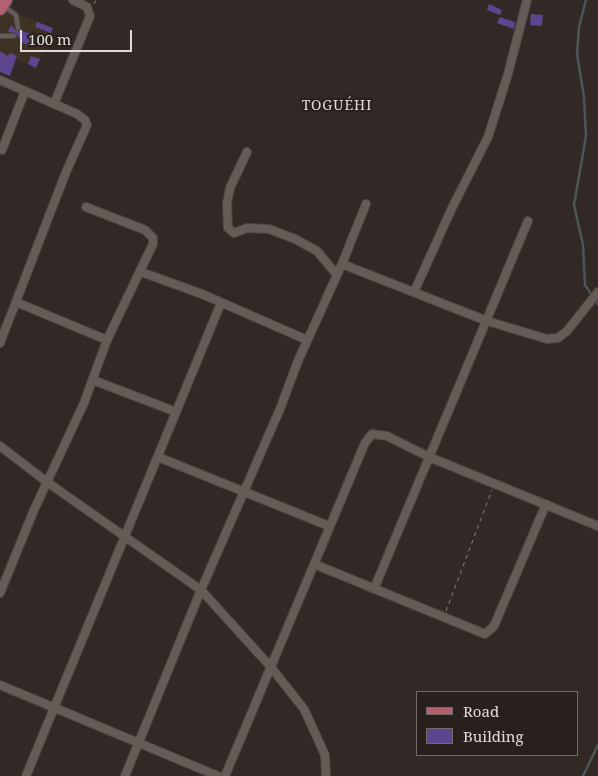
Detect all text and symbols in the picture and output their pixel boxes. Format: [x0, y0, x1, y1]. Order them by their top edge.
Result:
scale bar [22, 20, 135, 52]
text: 100 m [28, 29, 71, 49]
district label: TOGUÉHI [301, 98, 373, 114]
legend [416, 691, 578, 756]
text: Road [463, 701, 499, 721]
text: Building [463, 726, 524, 746]

